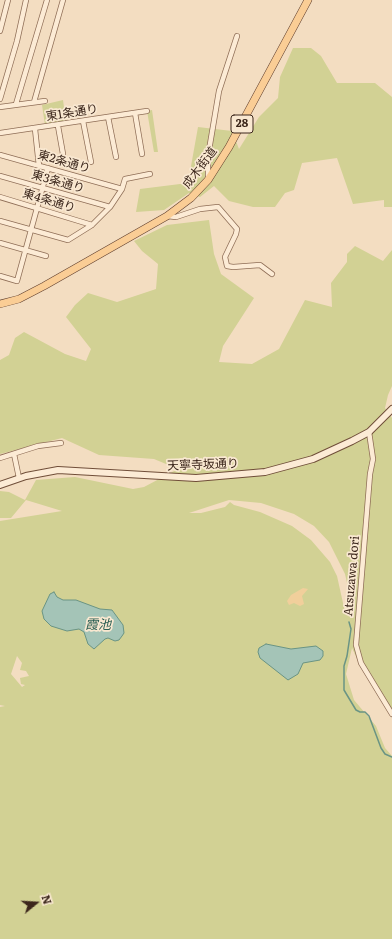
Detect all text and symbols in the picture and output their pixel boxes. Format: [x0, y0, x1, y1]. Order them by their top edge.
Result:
street label: 東1条通り [45, 102, 99, 124]
road number: 28 [231, 115, 253, 133]
street label: 成木街道 [180, 144, 220, 192]
street label: 東2条通り [36, 148, 92, 176]
street label: 東3条通り [30, 168, 86, 196]
street label: 東4条通り [21, 186, 77, 216]
street label: 天寧寺坂通り [167, 457, 239, 473]
street label: Atsuzawa dori [341, 535, 363, 617]
water label: 霞池 [85, 617, 111, 633]
north arrow [16, 883, 56, 923]
text: N [38, 892, 56, 906]

